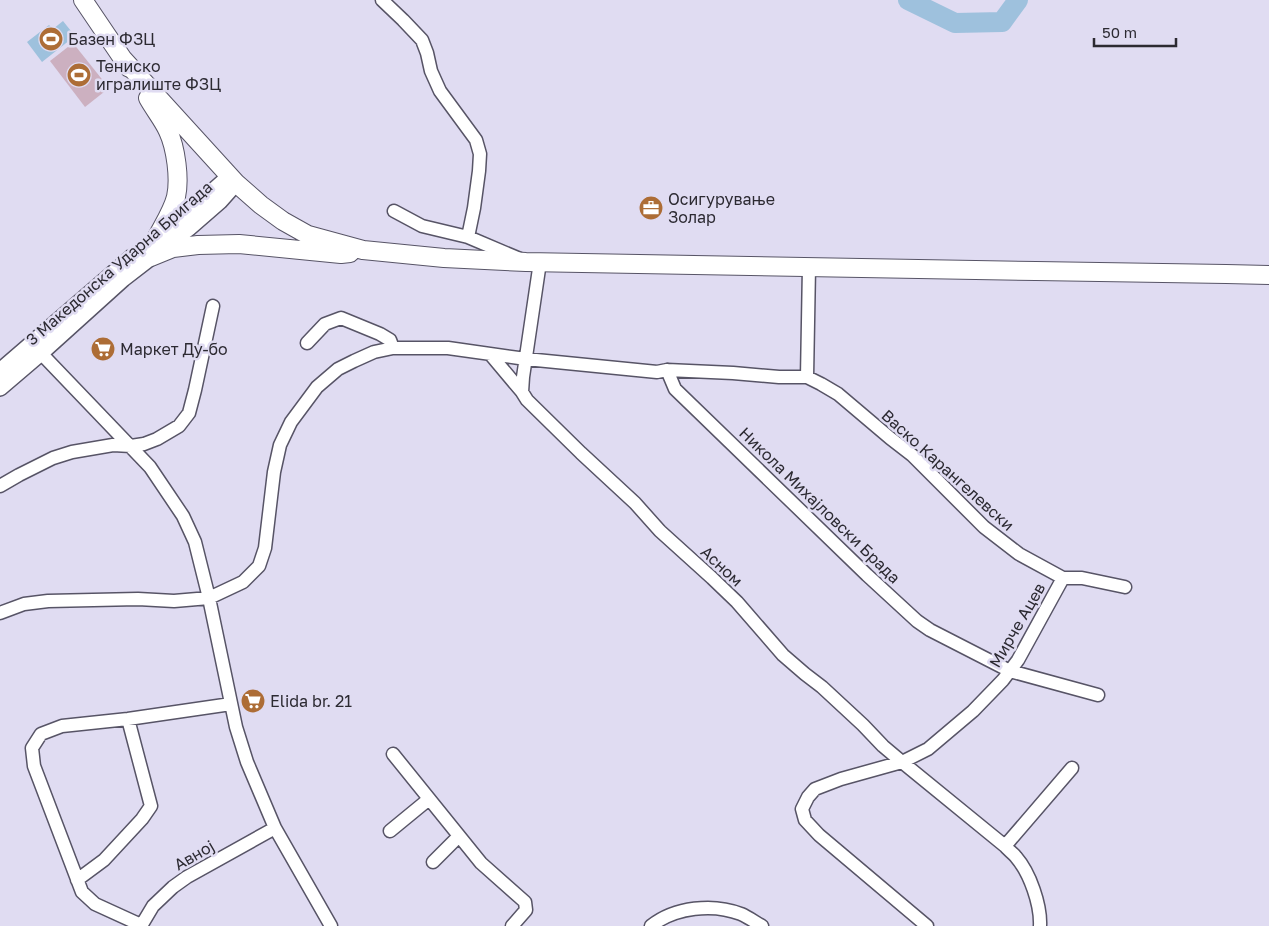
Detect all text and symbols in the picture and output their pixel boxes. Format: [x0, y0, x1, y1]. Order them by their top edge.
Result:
scale bar [1094, 15, 1176, 47]
text: 50 m [1102, 23, 1137, 41]
sports icon: Базен ФЗЦ [38, 26, 64, 52]
place label: Базен ФЗЦ [68, 29, 155, 49]
place label: Тениско игралиште ФЗЦ [96, 56, 221, 94]
sports icon: Тениско игралиште ФЗЦ [66, 62, 92, 88]
street label: 3 Македонска Ударна Бригада [22, 177, 216, 349]
place label: Осигурување Золар [668, 189, 775, 227]
office icon: Осигурување Золар [638, 195, 664, 221]
supermarket icon: Маркет Ду-бо [90, 336, 116, 362]
place label: Маркет Ду-бо [120, 339, 228, 359]
street label: Васко Карангелевски [878, 405, 1018, 535]
street label: Никола Михајловски Брада [735, 423, 905, 587]
street label: Асном [697, 542, 747, 590]
street label: Мирче Ацев [985, 579, 1049, 671]
supermarket icon: Elida br. 21 [240, 688, 266, 714]
place label: Elida br. 21 [270, 691, 352, 711]
street label: Авној [170, 835, 218, 875]

